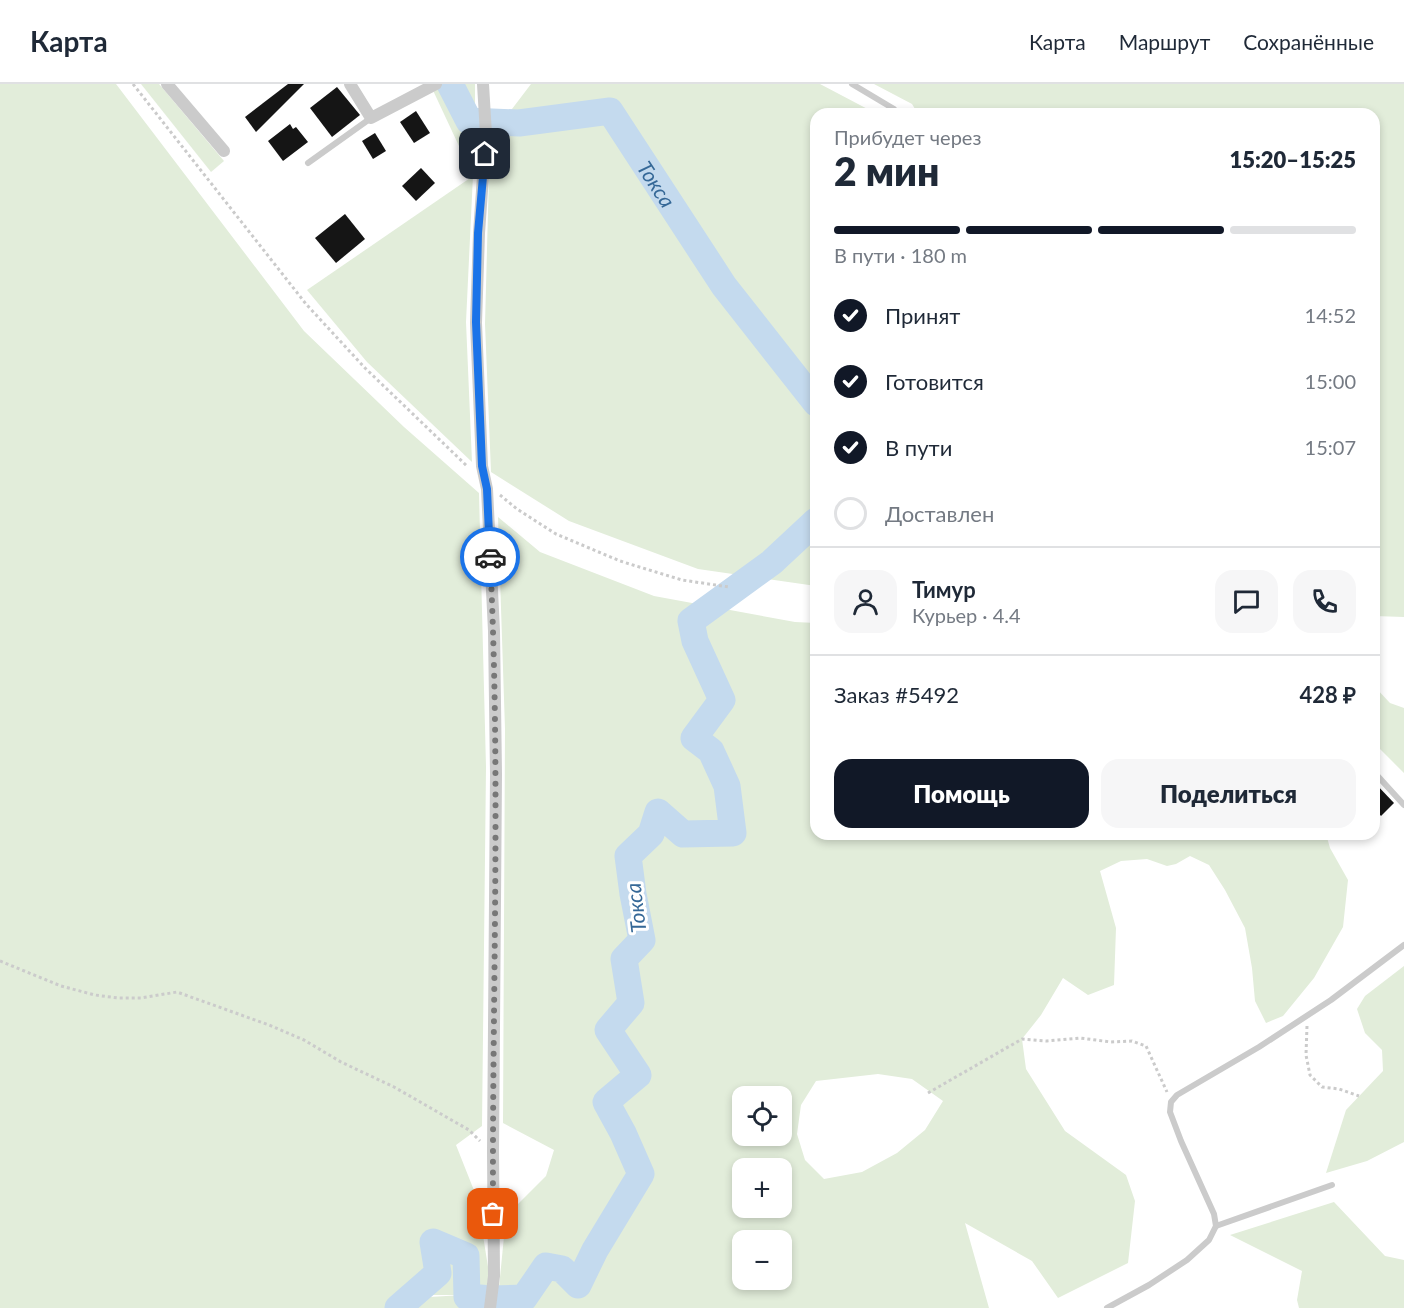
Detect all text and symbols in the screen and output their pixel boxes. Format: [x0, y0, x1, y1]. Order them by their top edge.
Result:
text: Карта [30, 24, 108, 58]
text: Карта [1029, 29, 1086, 54]
text: Маршрут [1119, 29, 1210, 54]
text: Сохранённые [1243, 29, 1374, 54]
text: Прибудет через [834, 125, 981, 149]
pin [459, 128, 510, 179]
icon: home [468, 137, 501, 170]
text: 15:20–15:25 [1230, 146, 1356, 173]
text: 2 мин [834, 148, 939, 194]
water label: Токса [633, 156, 681, 211]
text: В пути · 180 m [834, 243, 967, 267]
icon: check [834, 299, 867, 332]
text: Принят [885, 302, 960, 329]
text: 14:52 [1305, 303, 1356, 327]
icon: check [834, 365, 867, 398]
text: Готовится [885, 368, 984, 395]
text: 15:00 [1305, 369, 1356, 393]
icon: check [834, 431, 867, 464]
text: В пути [885, 434, 952, 461]
text: 15:07 [1305, 435, 1356, 459]
text: Доставлен [885, 500, 994, 527]
courier [460, 527, 520, 587]
icon: car [474, 541, 507, 574]
button: person [834, 570, 897, 633]
button: chat [1215, 570, 1278, 633]
button: phone [1293, 570, 1356, 633]
text: Тимур [912, 576, 976, 603]
text: Курьер · 4.4 [912, 603, 1021, 627]
text: Заказ #5492 [834, 681, 959, 708]
text: 428 ₽ [1300, 681, 1356, 708]
button: Помощь [834, 759, 1089, 828]
button: Поделиться [1101, 759, 1356, 828]
water label: Токса [620, 882, 650, 934]
map controls [732, 1086, 792, 1290]
button: locate [732, 1086, 792, 1146]
button: + [732, 1158, 792, 1218]
pin [467, 1188, 518, 1239]
icon: bag [476, 1197, 509, 1230]
button: − [732, 1230, 792, 1290]

